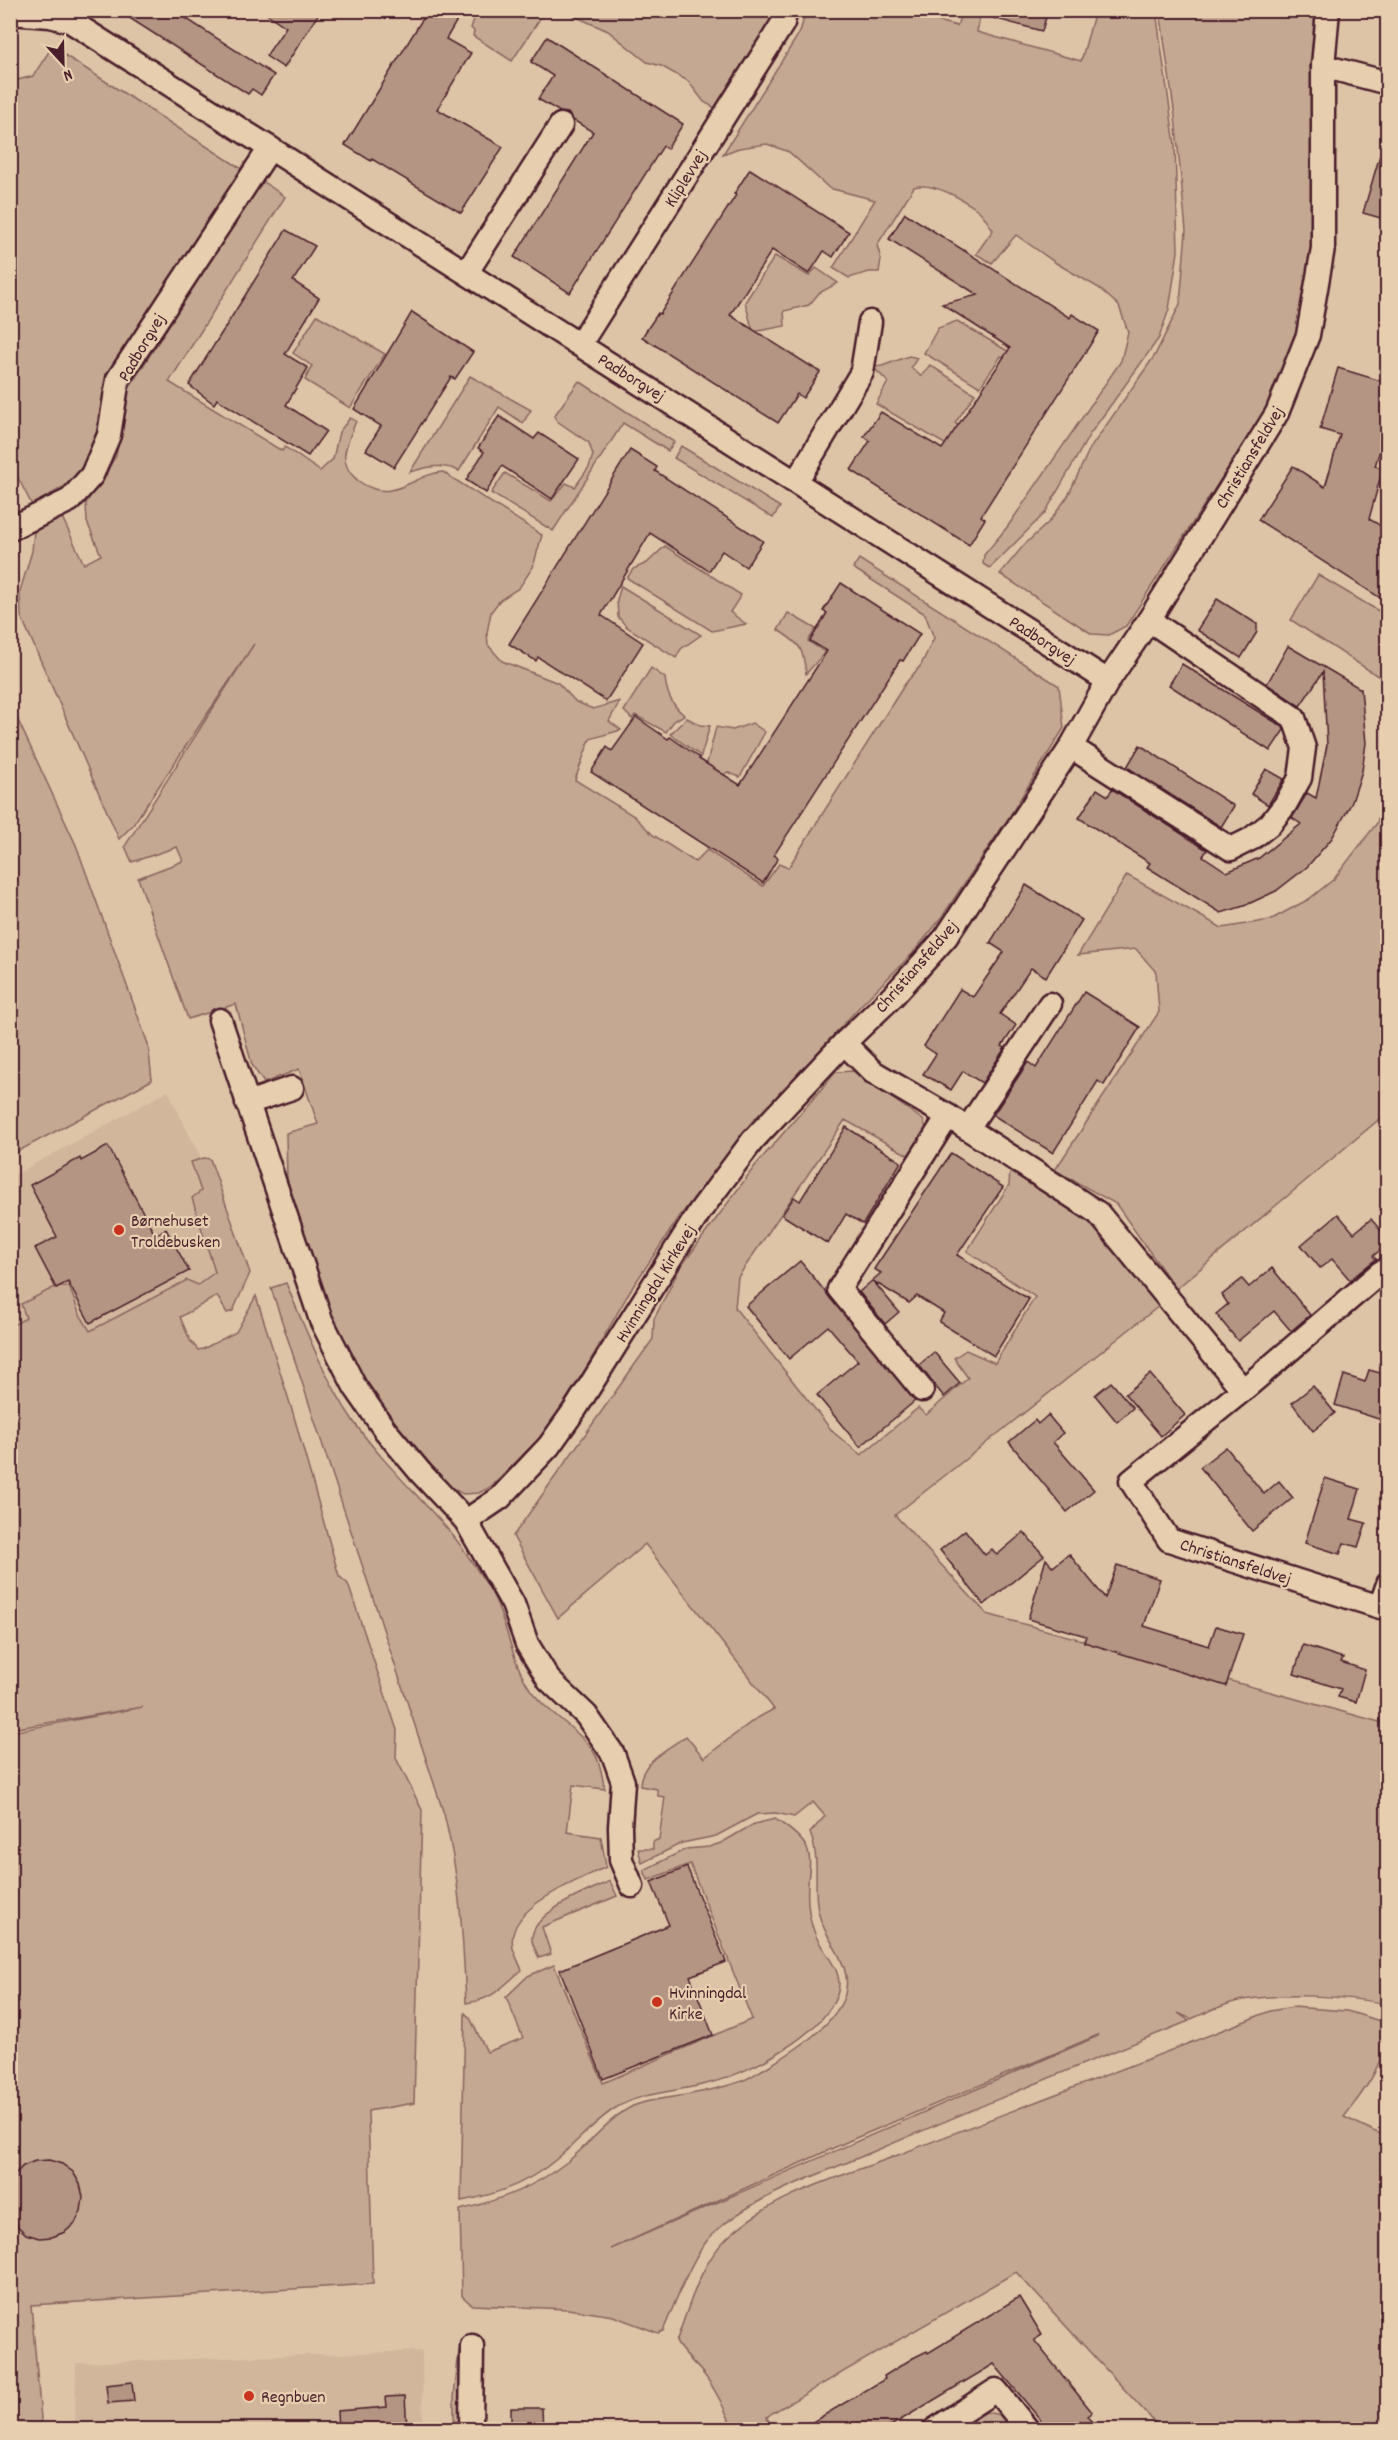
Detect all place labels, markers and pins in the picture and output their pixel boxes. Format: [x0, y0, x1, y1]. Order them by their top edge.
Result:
place label: Børnehuset Troldebusken [131, 1210, 220, 1256]
marker: Børnehuset Troldebusken [112, 1223, 126, 1237]
place label: Hvinningdal Kirke [669, 1982, 747, 2028]
marker: Hvinningdal Kirke [650, 1995, 664, 2009]
place label: Regnbuen [261, 2386, 326, 2411]
marker: Regnbuen [242, 2389, 256, 2403]

